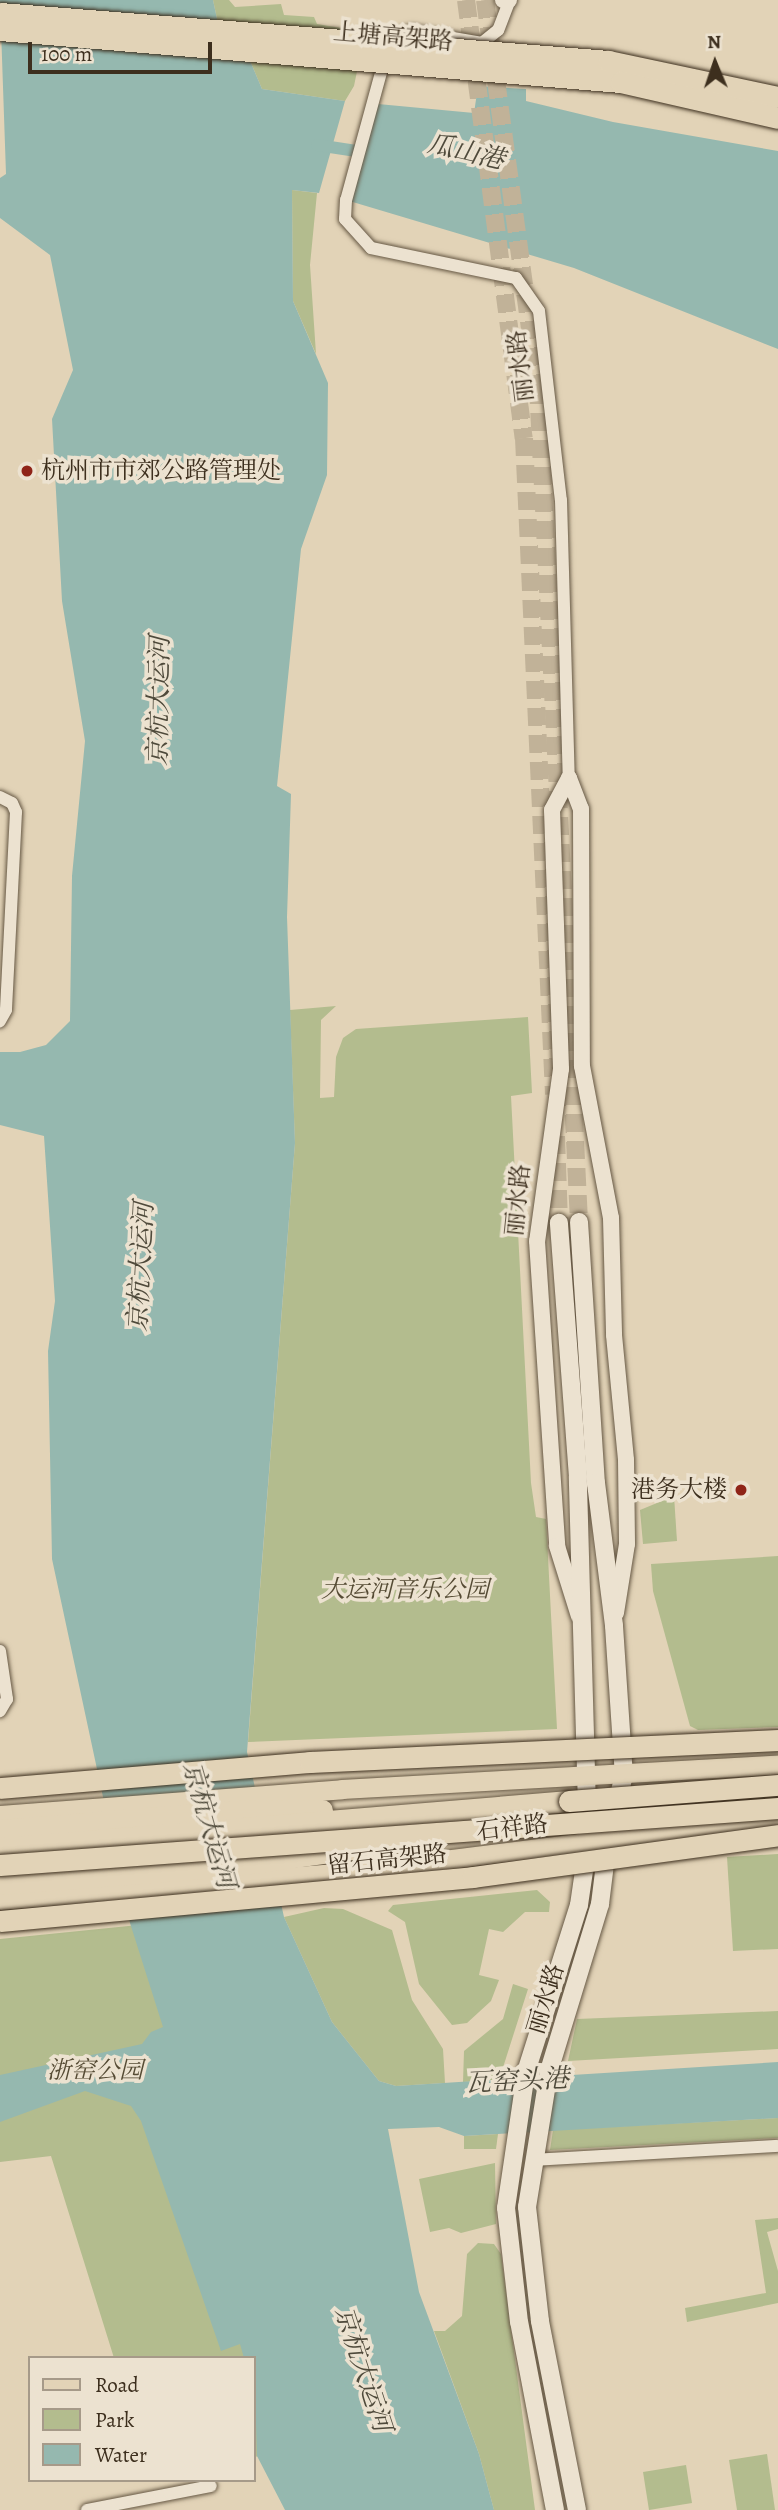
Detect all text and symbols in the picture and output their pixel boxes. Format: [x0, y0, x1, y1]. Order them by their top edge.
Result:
street label: 上塘高架路 [332, 17, 454, 57]
scale bar [32, 28, 215, 72]
north arrow [680, 28, 750, 98]
text: N [707, 29, 722, 55]
text: 100 m [41, 40, 92, 68]
water label: 瓜山港 [424, 128, 508, 176]
street label: 丽水路 [502, 329, 540, 403]
place label: 杭州市市郊公路管理处 [41, 457, 281, 485]
marker: 杭州市市郊公路管理处 [19, 463, 35, 479]
water label: 京杭大运河 [142, 636, 176, 766]
street label: 丽水路 [500, 1163, 536, 1237]
water label: 京杭大运河 [122, 1201, 160, 1333]
place label: 港务大楼 [631, 1476, 727, 1504]
marker: 港务大楼 [733, 1482, 749, 1498]
park label: 大运河音乐公园 [321, 1576, 489, 1604]
water label: 京杭大运河 [176, 1758, 242, 1892]
street label: 石祥路 [475, 1809, 549, 1847]
street label: 留石高架路 [326, 1839, 448, 1881]
street label: 丽水路 [522, 1960, 570, 2038]
park label: 浙窑公园 [47, 2057, 143, 2085]
water label: 瓦窑头港 [464, 2063, 570, 2099]
water label: 京杭大运河 [328, 2302, 398, 2436]
legend [28, 2356, 256, 2482]
text: Road [95, 2371, 139, 2399]
text: Park [95, 2406, 134, 2434]
text: Water [95, 2441, 147, 2469]

